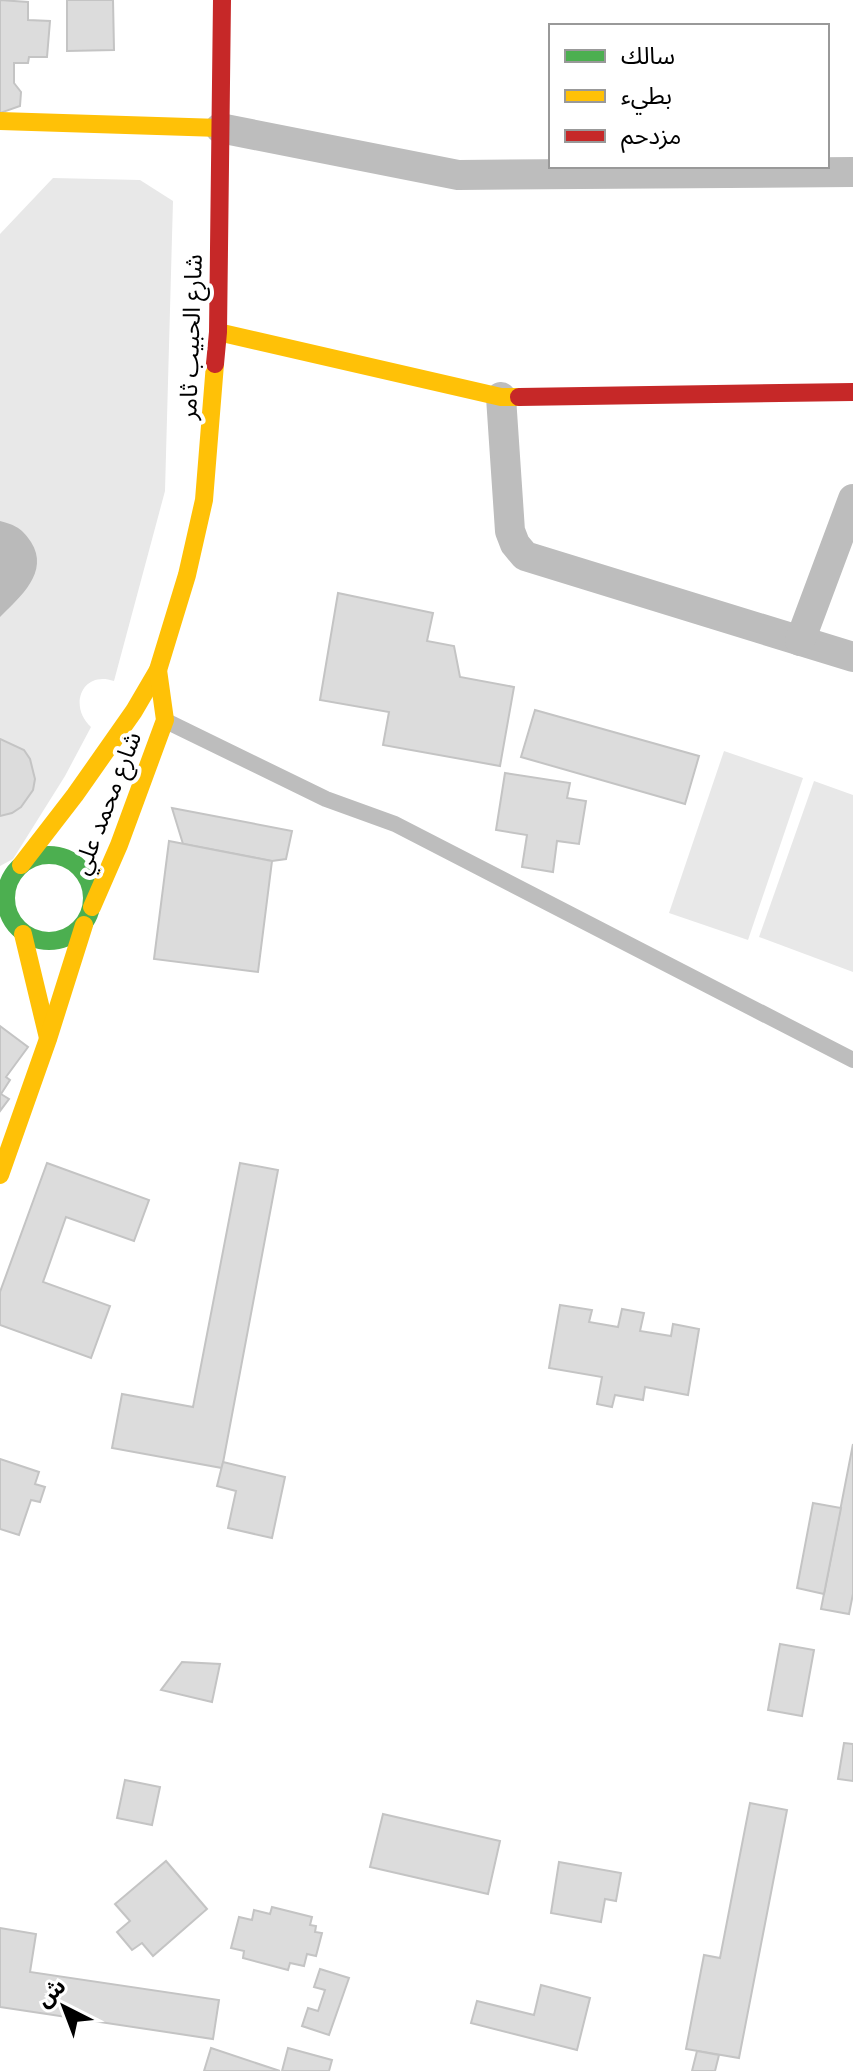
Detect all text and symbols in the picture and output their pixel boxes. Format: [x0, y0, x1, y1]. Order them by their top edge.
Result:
legend [549, 24, 829, 168]
text: سالك [621, 40, 675, 69]
text: بطيء [621, 80, 672, 115]
text: مزدحم [621, 120, 681, 153]
street label: شارع الحبيب ثامر [172, 253, 211, 422]
street label: شارع محمد علي [65, 727, 151, 880]
north arrow [24, 1967, 104, 2047]
text: ش [30, 1972, 71, 2012]

